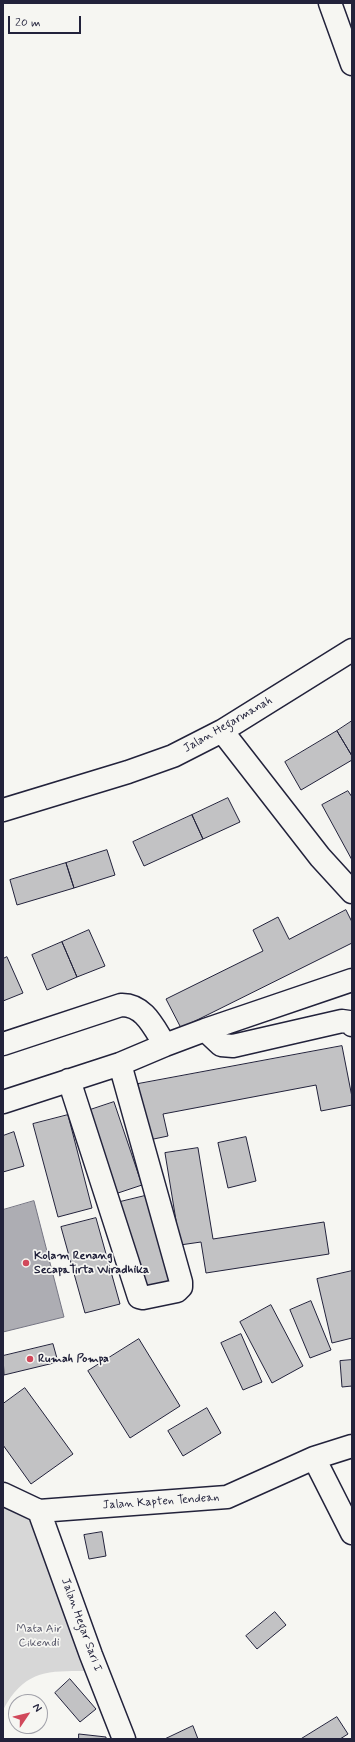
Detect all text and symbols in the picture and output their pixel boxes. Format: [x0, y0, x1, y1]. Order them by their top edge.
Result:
scale bar [10, 8, 83, 34]
text: 20 m [15, 15, 41, 31]
street label: Jalan Hegarmanah [181, 694, 275, 756]
place label: Kolam Renang SecapaTirta Wiradhika [34, 1249, 149, 1277]
marker: Kolam Renang SecapaTirta Wiradhika [21, 1258, 31, 1268]
place label: Rumah Pompa [38, 1352, 109, 1366]
marker: Rumah Pompa [25, 1354, 35, 1364]
street label: Jalan Kapten Tendean [102, 1491, 220, 1513]
street label: Jalan Hegar Sari I [57, 1576, 105, 1674]
park label: Mata Air Cikendi [16, 1622, 62, 1650]
north arrow [8, 1694, 48, 1734]
text: N [29, 1701, 45, 1715]

